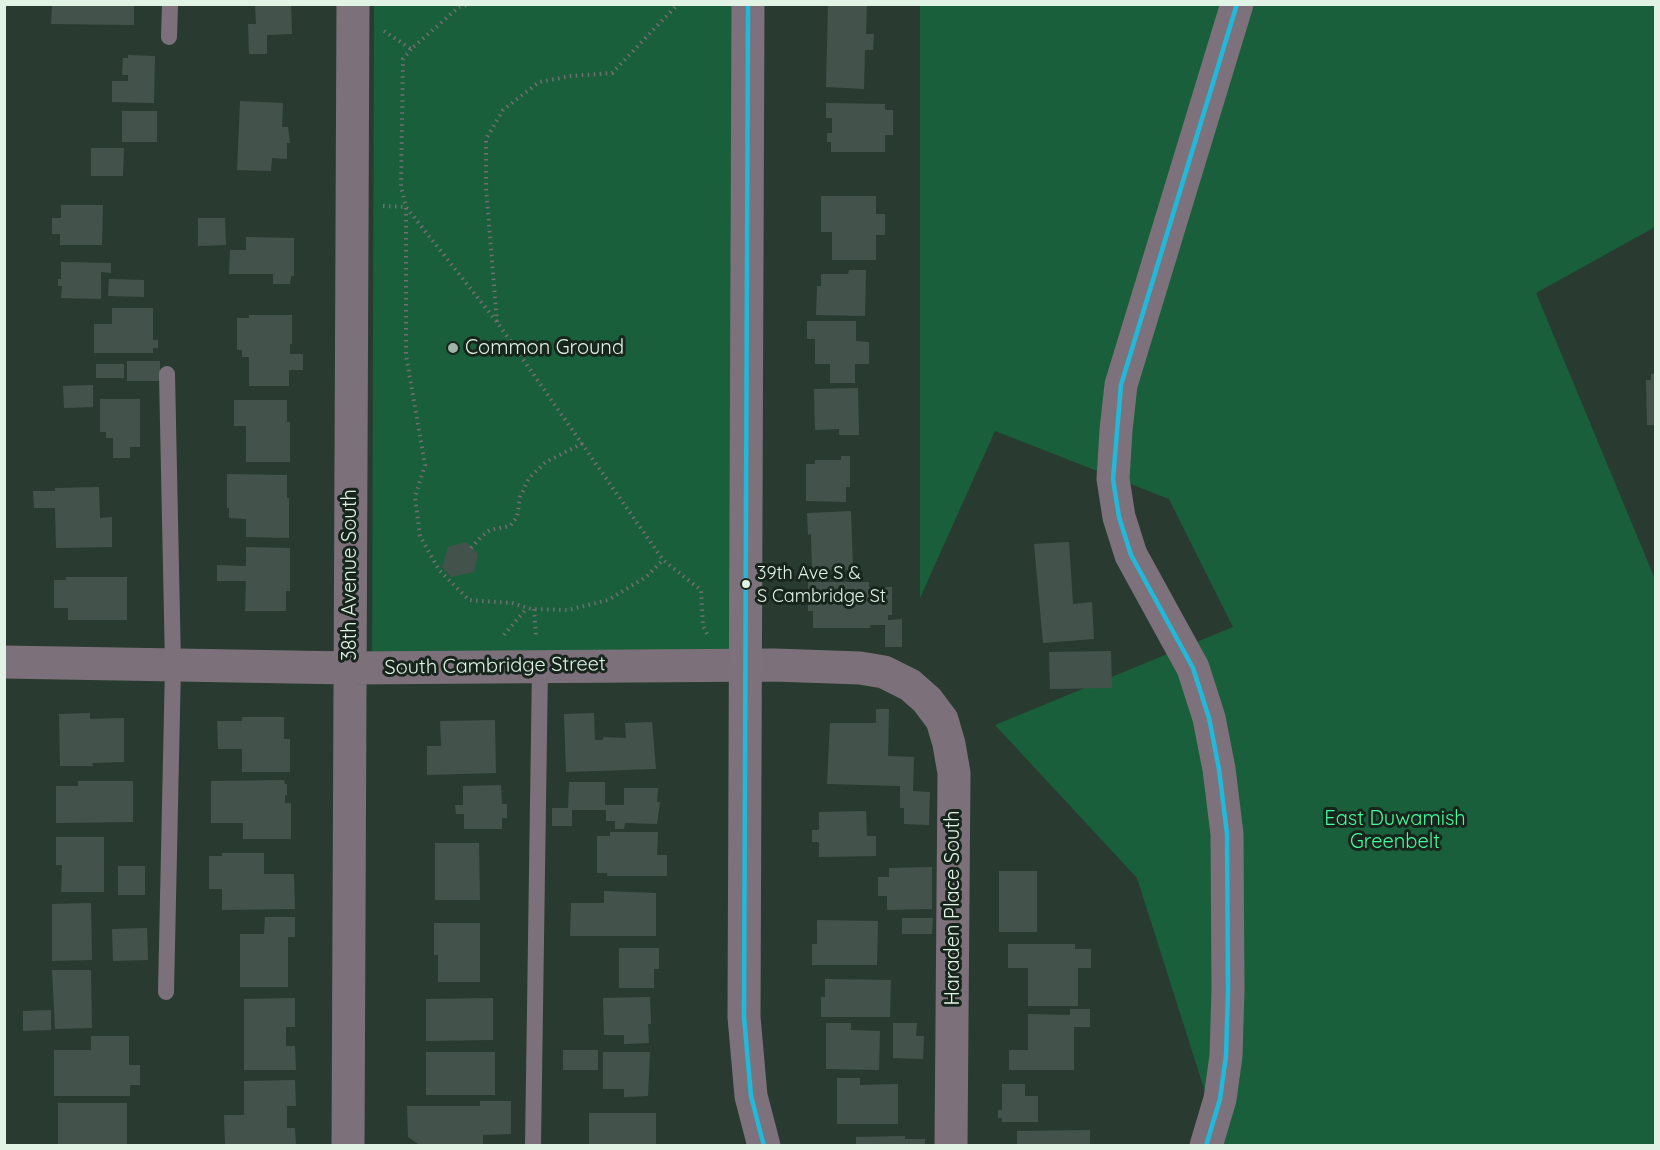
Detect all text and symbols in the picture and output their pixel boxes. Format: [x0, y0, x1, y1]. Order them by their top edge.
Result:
place label: Common Ground [465, 336, 624, 360]
marker: Common Ground [446, 341, 460, 355]
street label: 38th Avenue South [338, 489, 362, 661]
place label: 39th Ave S & S Cambridge St [757, 563, 886, 606]
marker: 39th Ave S & S Cambridge St [740, 578, 752, 590]
street label: South Cambridge Street [384, 652, 606, 680]
park label: East Duwamish Greenbelt [1324, 807, 1466, 854]
street label: Haraden Place South [941, 810, 965, 1006]

